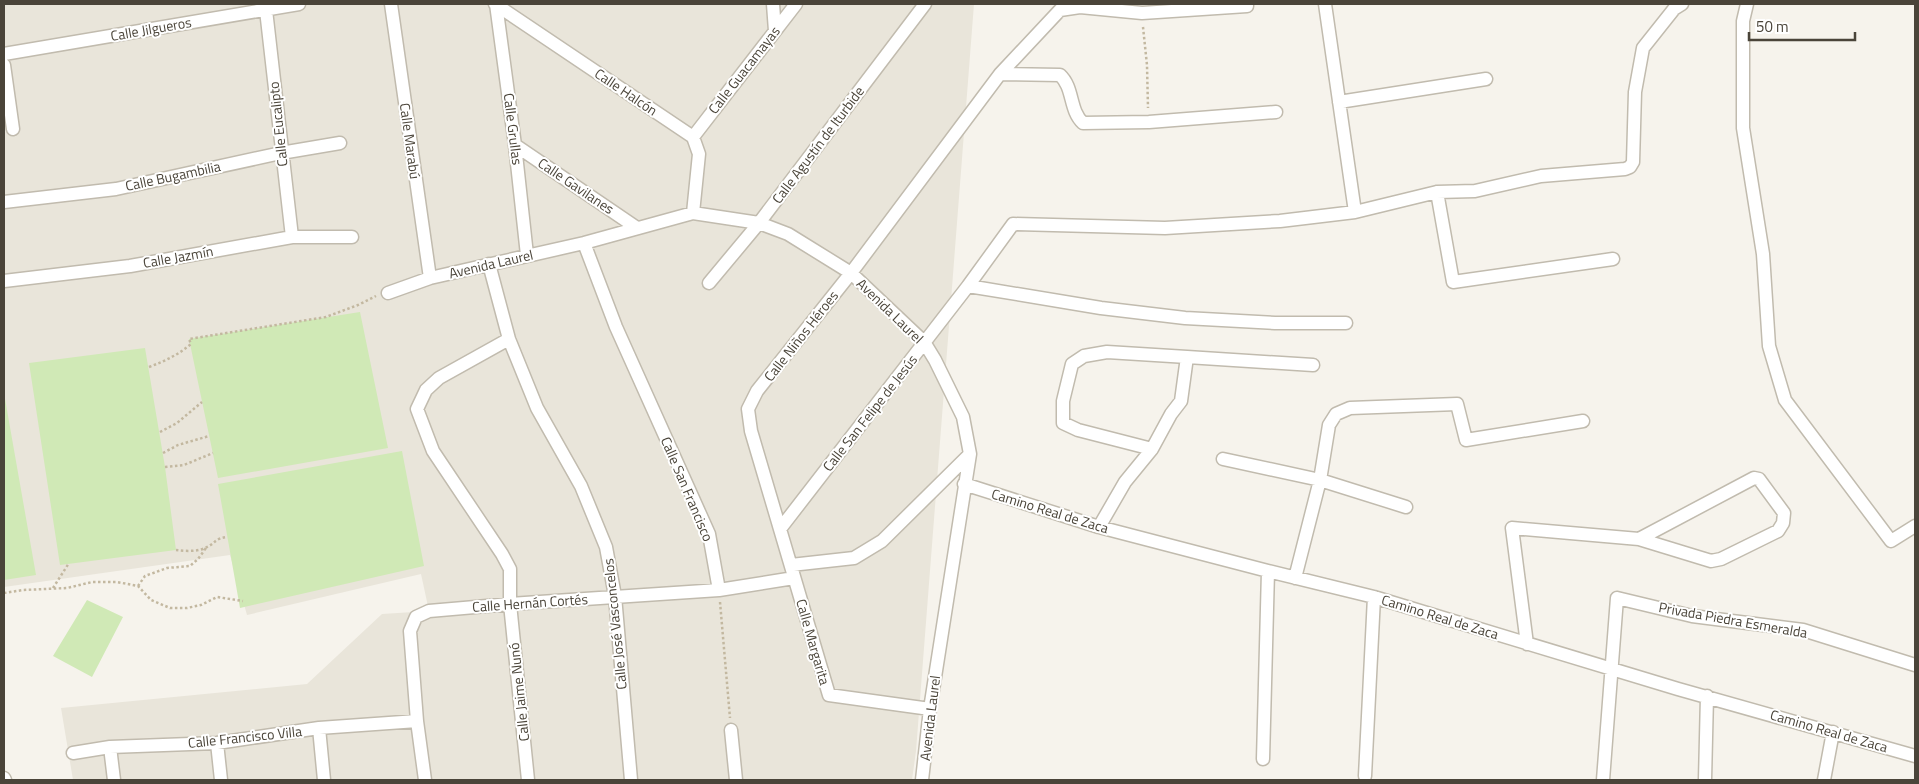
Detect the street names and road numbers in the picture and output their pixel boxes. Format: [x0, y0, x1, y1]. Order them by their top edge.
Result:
street label: Calle Jilgueros [109, 11, 193, 46]
street label: Calle Guacamayas [703, 21, 785, 118]
street label: Calle Halcón [591, 63, 662, 120]
street label: Calle Eucalipto [263, 81, 292, 168]
street label: Calle Agustín de Iturbide [766, 82, 869, 208]
street label: Calle Grullas [499, 92, 528, 166]
street label: Calle Marabú [395, 101, 426, 180]
street label: Calle Gavilanes [534, 152, 619, 219]
street label: Calle Bugambilia [123, 155, 223, 196]
street label: Calle Jazmín [141, 240, 215, 273]
street label: Avenida Laurel [447, 244, 535, 283]
street label: Avenida Laurel [852, 273, 929, 348]
street label: Calle Niños Héroes [758, 286, 843, 386]
street label: Calle San Felipe de Jesús [817, 350, 922, 476]
street label: Calle San Francisco [656, 433, 719, 544]
street label: Camino Real de Zaca [989, 483, 1111, 538]
street label: Calle José Vasconcelos [597, 557, 632, 691]
street label: Calle Hernán Cortés [471, 588, 589, 617]
street label: Camino Real de Zaca [1379, 589, 1501, 644]
street label: Calle Margarita [791, 596, 836, 687]
street label: Privada Piedra Esmeralda [1657, 596, 1809, 643]
street label: Calle Jaime Nunó [503, 642, 534, 742]
street label: Avenida Laurel [914, 674, 945, 762]
street label: Camino Real de Zaca [1768, 704, 1890, 757]
street label: Calle Francisco Villa [187, 720, 303, 753]

